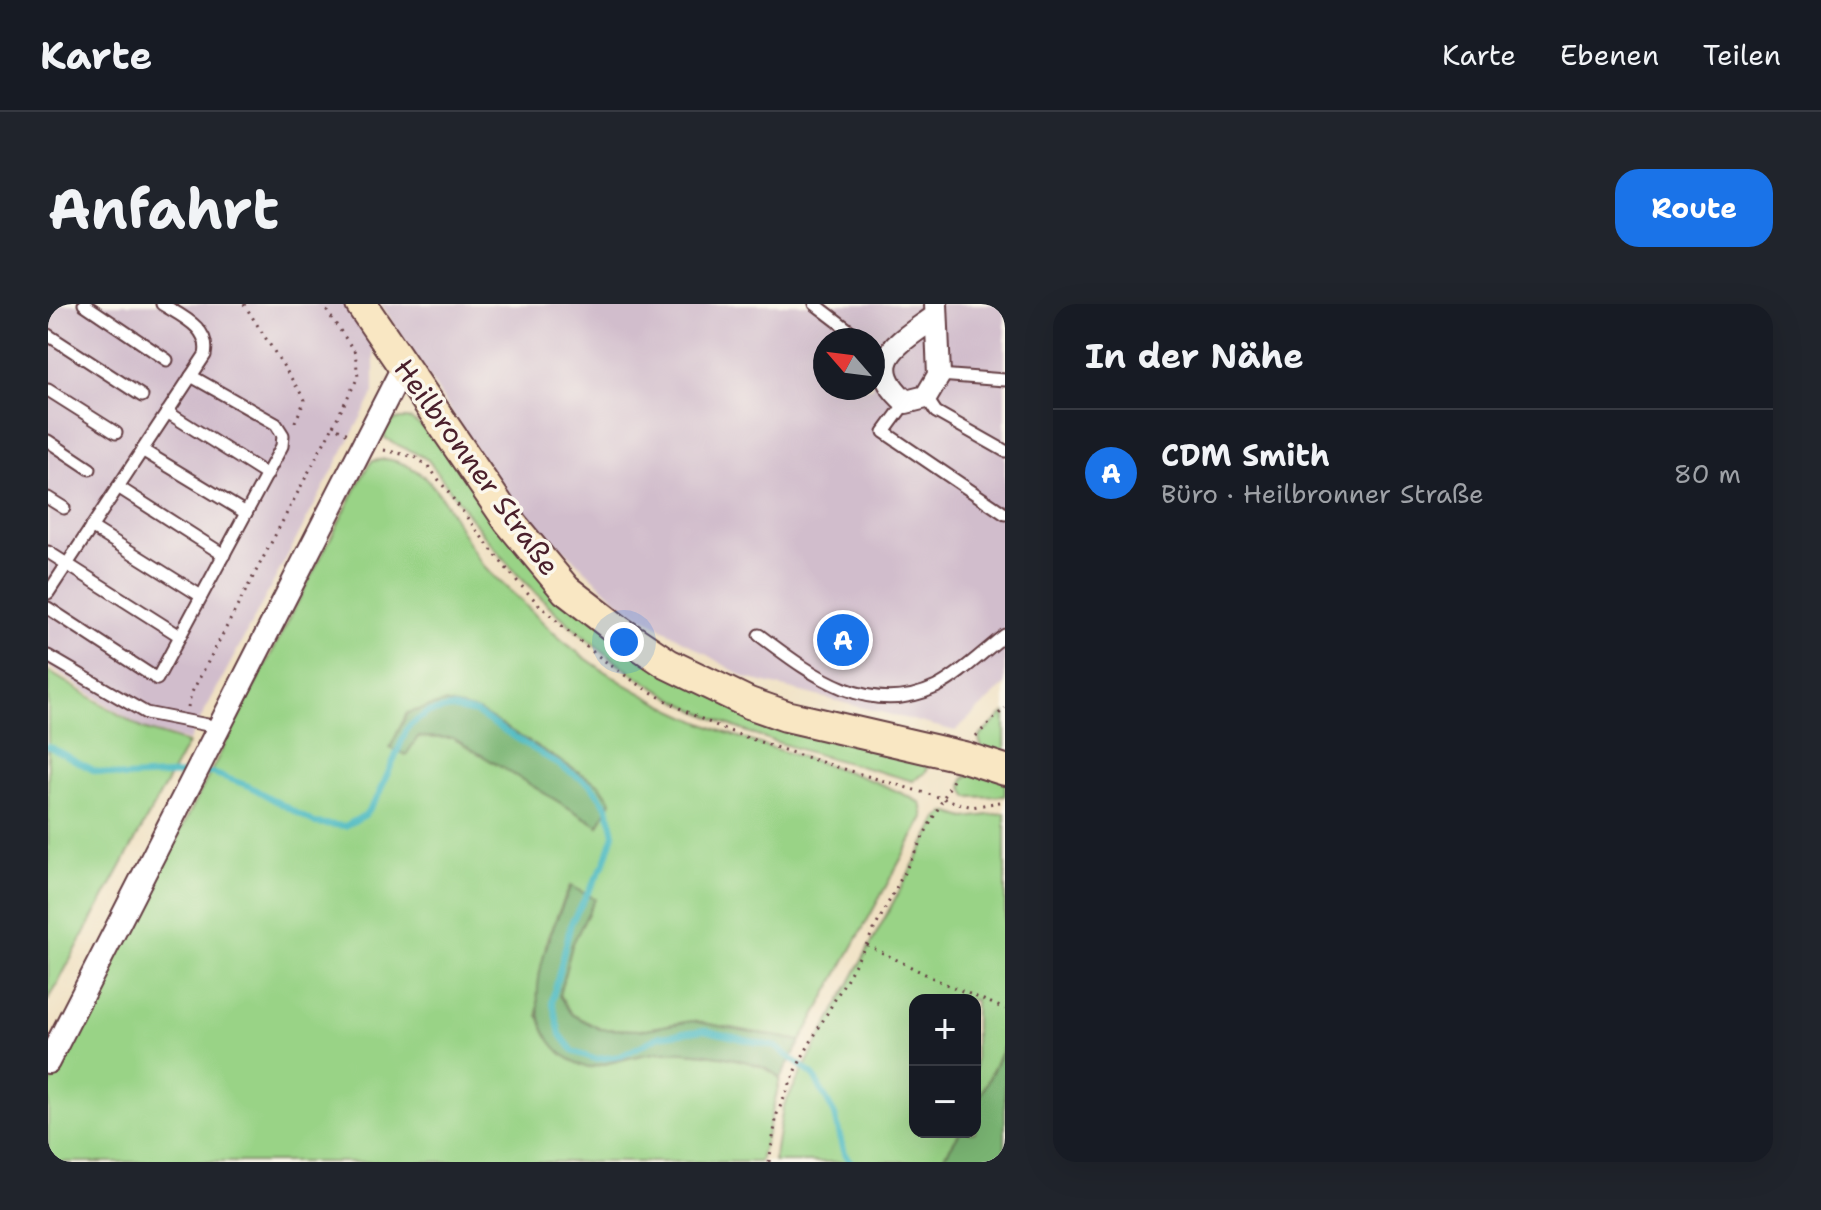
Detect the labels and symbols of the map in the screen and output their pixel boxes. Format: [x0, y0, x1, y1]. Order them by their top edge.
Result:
north arrow [813, 328, 885, 400]
street label: Heilbronner Straße [385, 351, 569, 583]
pin: A [817, 610, 869, 670]
your location [604, 622, 644, 662]

